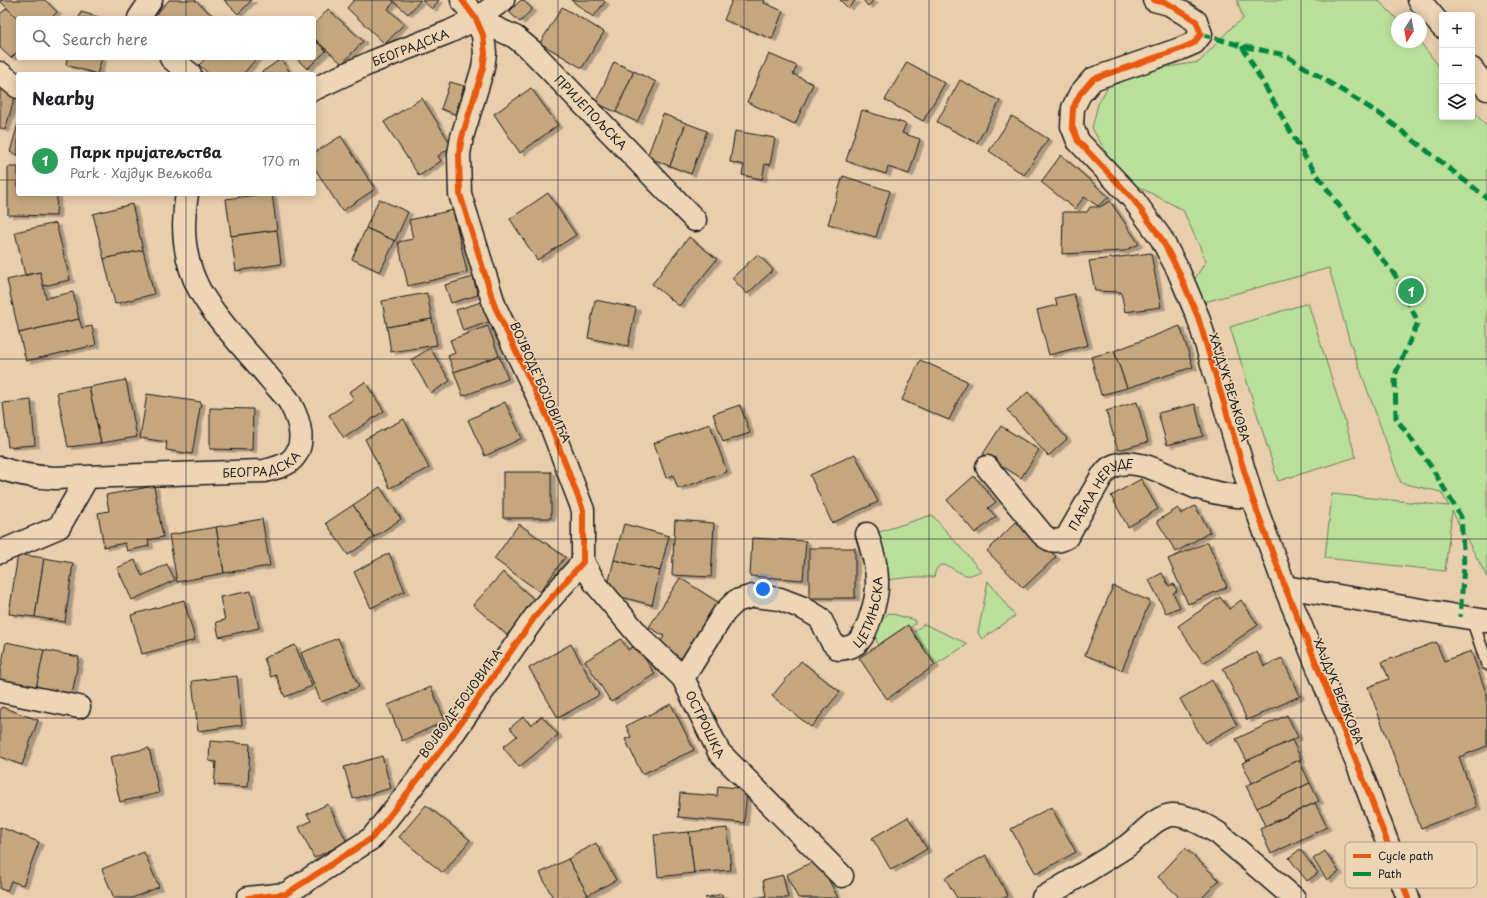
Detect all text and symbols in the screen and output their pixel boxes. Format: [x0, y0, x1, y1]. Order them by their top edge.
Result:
north arrow [1391, 12, 1427, 48]
map controls [1439, 12, 1475, 120]
button: + [1439, 12, 1475, 48]
search box [16, 16, 316, 60]
street label: БЕОГРАДСКА [369, 24, 451, 70]
icon: search [30, 27, 52, 49]
text: Search here [62, 27, 148, 50]
button: − [1439, 48, 1475, 84]
street label: ПРИЈЕПОЉСКА [551, 71, 631, 154]
button: layers [1439, 84, 1475, 120]
text: Nearby [32, 85, 94, 111]
text: Парк пријатељства [70, 140, 222, 163]
text: 1 [42, 151, 48, 170]
text: 170 m [262, 151, 300, 170]
text: Park · Хајдук Вељкова [70, 163, 212, 182]
pin: 1 [1398, 276, 1424, 306]
street label: ВОЈВОДЕ БОЈОВИЋА [506, 318, 576, 446]
street label: ХАЈДУК ВЕЉКОВА [1205, 331, 1255, 444]
street label: БЕОГРАДСКА [222, 447, 305, 481]
street label: ПАБЛА НЕРУДЕ [1064, 454, 1134, 534]
street label: ЦЕТИЊСКА [848, 576, 886, 651]
your location [753, 579, 773, 599]
street label: ХАЈДУК ВЕЉКОВА [1310, 636, 1369, 747]
street label: ВОЈВОДЕ БОЈОВИЋА [414, 645, 506, 761]
street label: ОСТРОШКА [681, 687, 729, 762]
legend [1345, 842, 1477, 888]
text: Cycle path [1378, 847, 1433, 864]
text: Path [1378, 865, 1402, 882]

